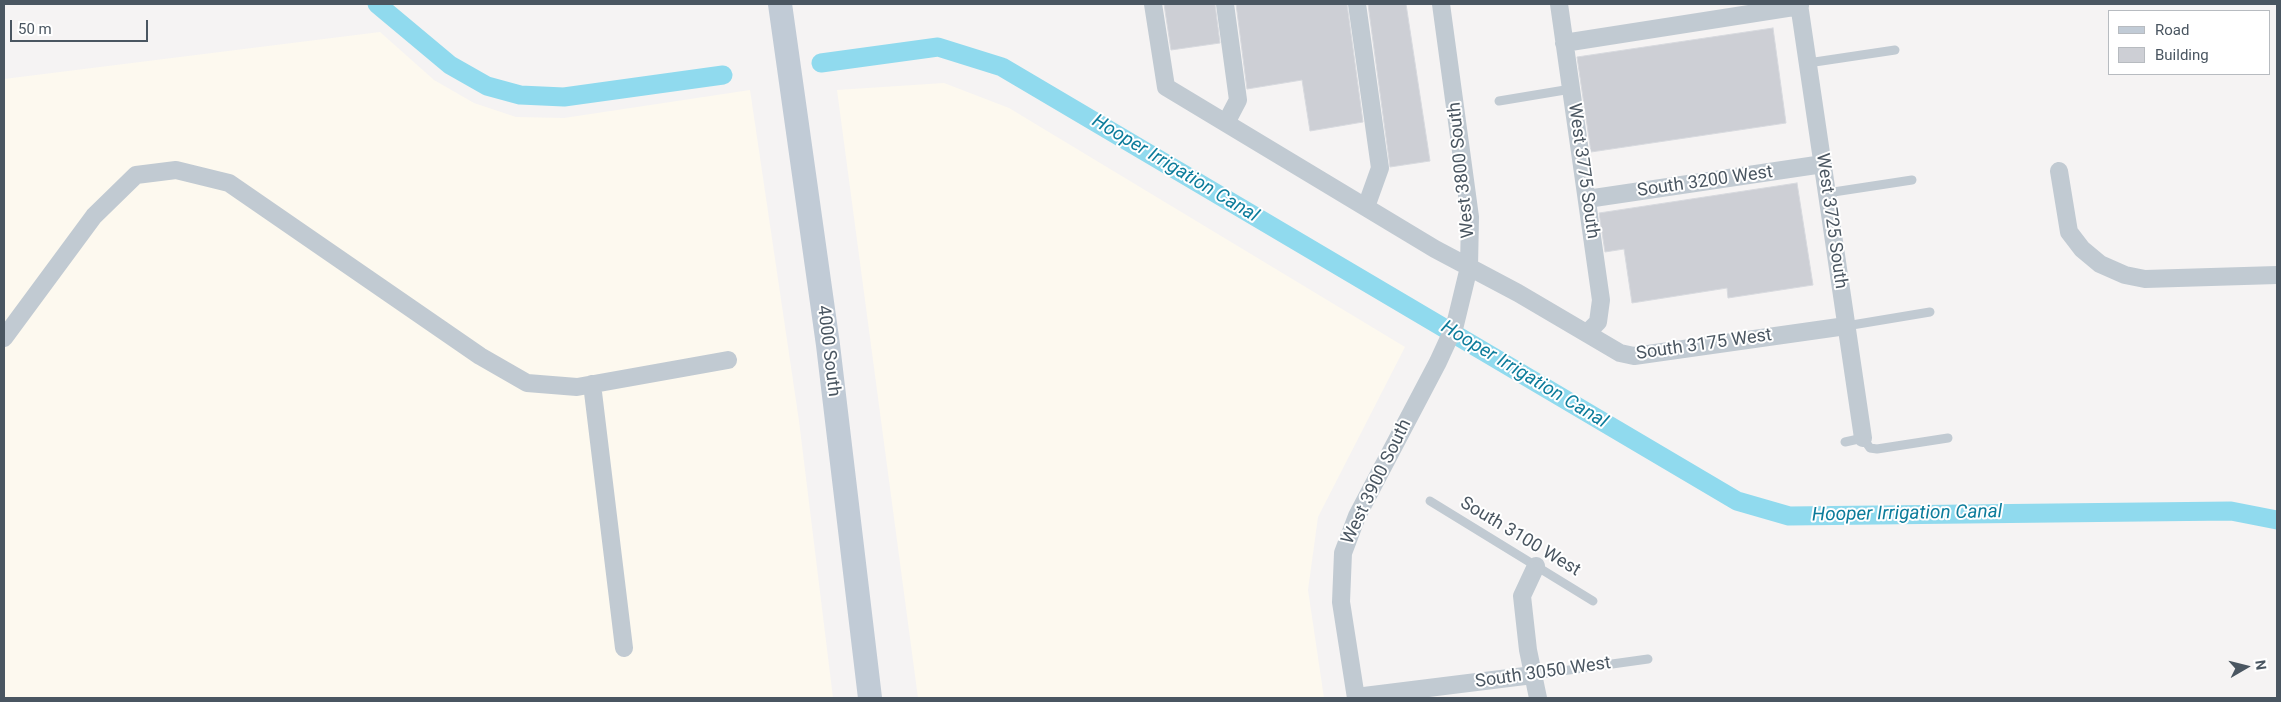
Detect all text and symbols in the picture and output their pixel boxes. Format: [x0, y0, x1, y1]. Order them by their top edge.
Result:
scale bar [12, 10, 150, 42]
legend [2108, 10, 2271, 75]
text: 50 m [18, 20, 52, 38]
text: Road [2155, 21, 2189, 39]
text: Building [2155, 46, 2209, 64]
street label: West 3800 South [1444, 101, 1480, 239]
street label: West 3775 South [1563, 102, 1603, 240]
water label: Hooper Irrigation Canal [1088, 110, 1262, 228]
street label: West 3725 South [1811, 152, 1851, 290]
street label: South 3200 West [1636, 162, 1774, 202]
street label: 4000 South [812, 304, 844, 398]
water label: Hooper Irrigation Canal [1437, 316, 1611, 434]
street label: South 3175 West [1635, 325, 1773, 365]
street label: West 3900 South [1337, 416, 1417, 548]
street label: South 3100 West [1456, 493, 1584, 581]
water label: Hooper Irrigation Canal [1812, 501, 2002, 527]
north arrow [2221, 642, 2271, 692]
street label: South 3050 West [1474, 653, 1612, 693]
text: N [2252, 659, 2269, 671]

